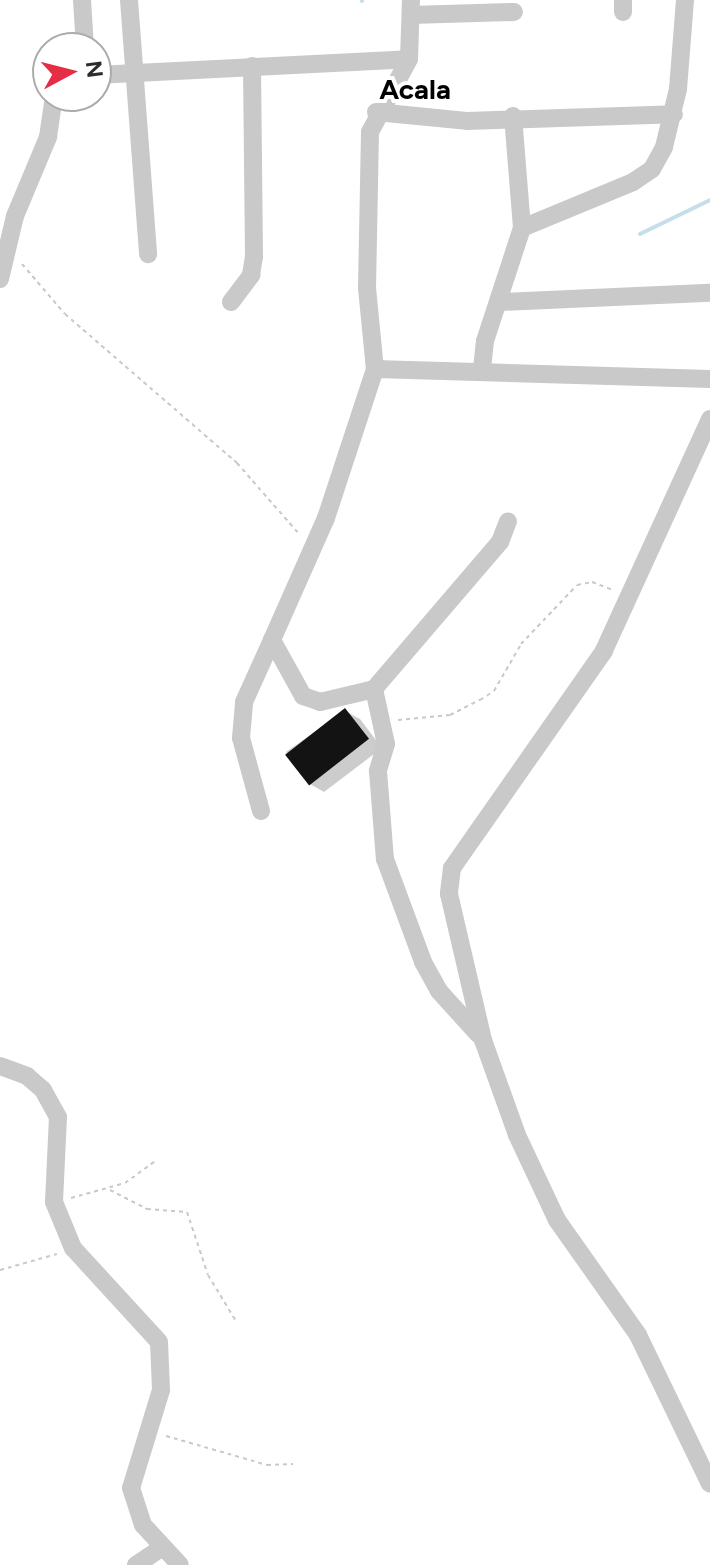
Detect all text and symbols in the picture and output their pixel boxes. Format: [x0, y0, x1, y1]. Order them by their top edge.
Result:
north arrow [32, 32, 112, 112]
text: N [80, 59, 109, 79]
district label: Acala [379, 72, 451, 106]

